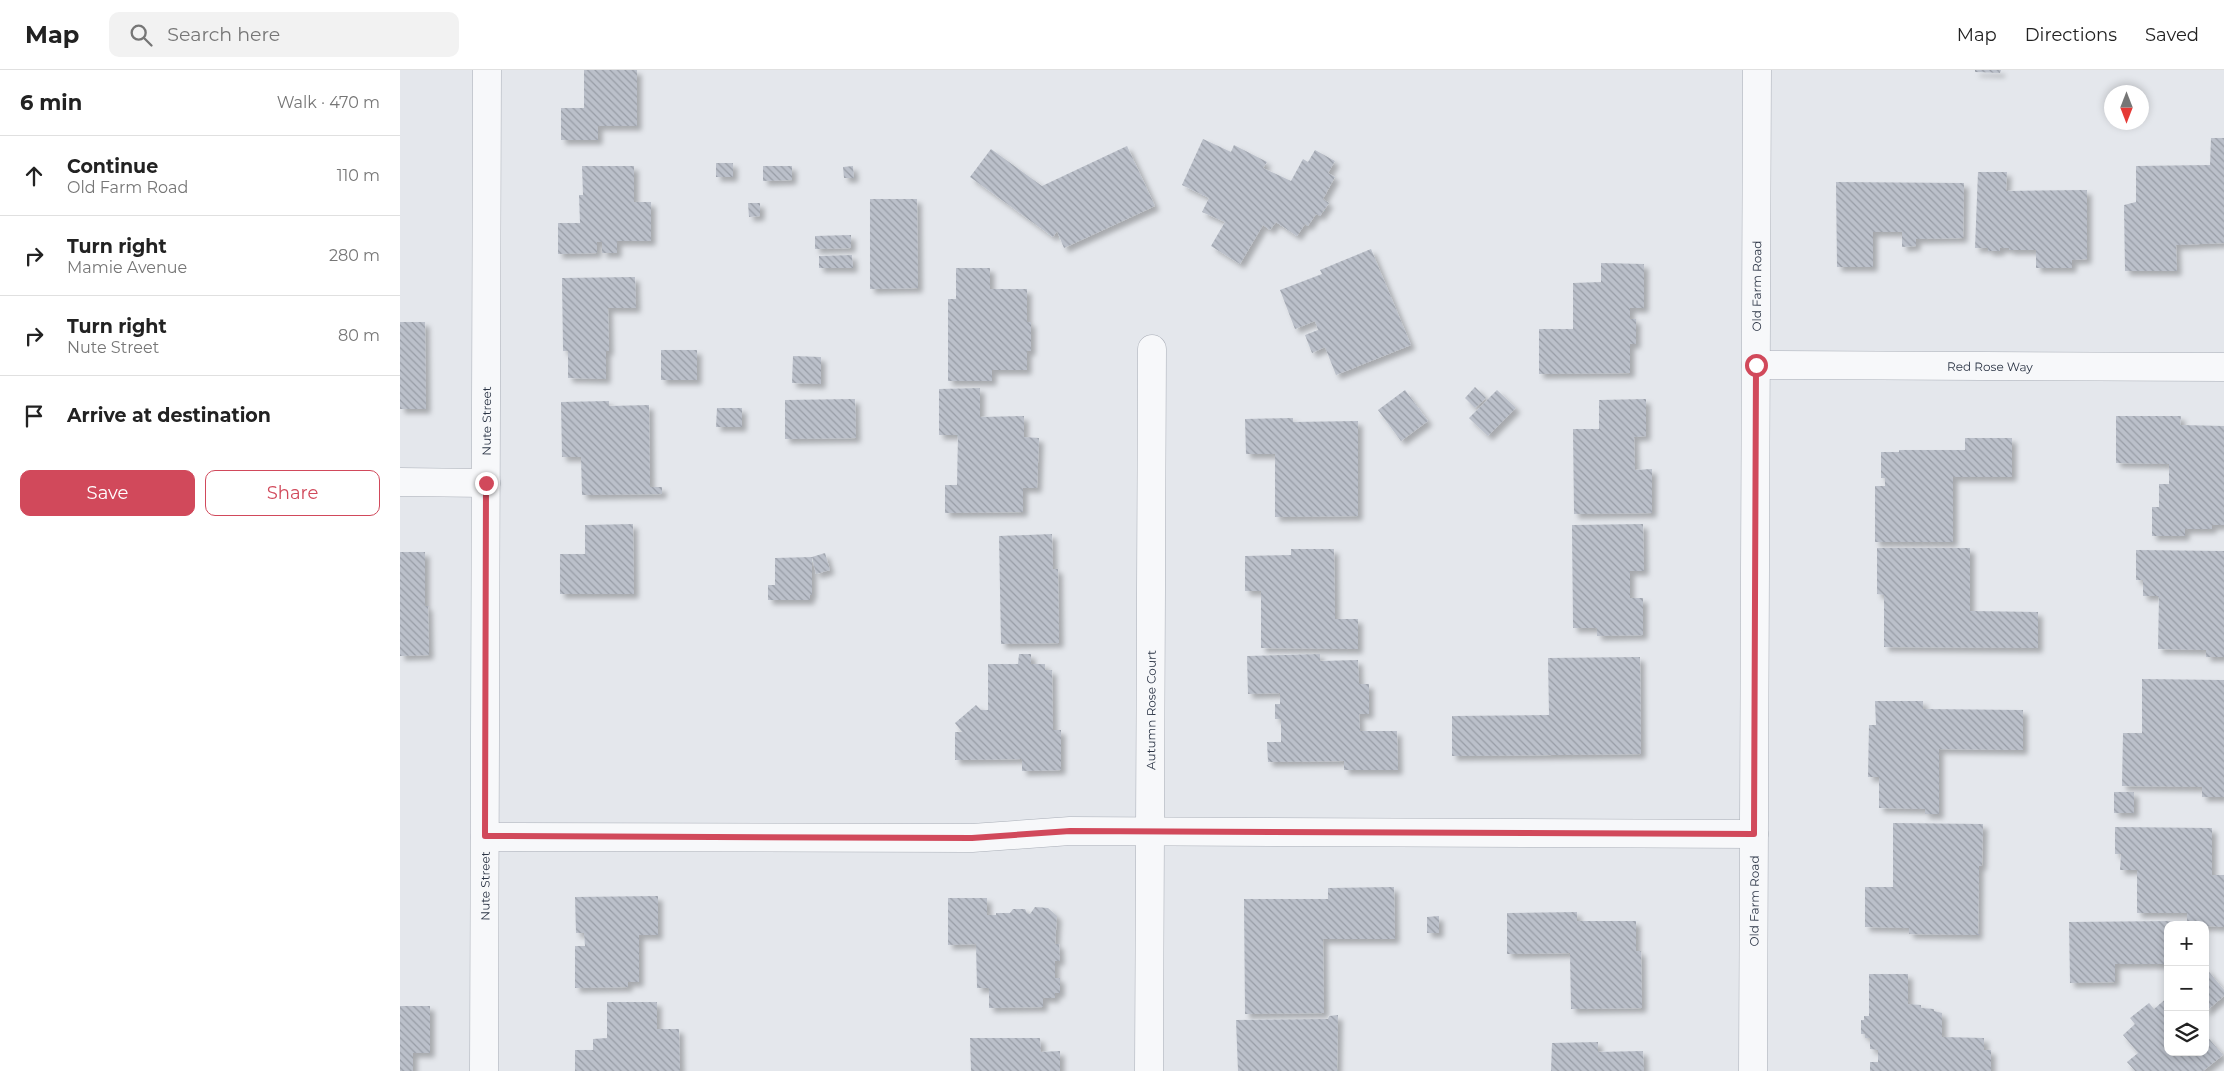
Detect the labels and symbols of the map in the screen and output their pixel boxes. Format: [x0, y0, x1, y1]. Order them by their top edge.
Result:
north arrow [2104, 85, 2149, 130]
street label: Old Farm Road [1748, 240, 1764, 332]
route start [1745, 354, 1768, 377]
street label: Red Rose Way [1947, 358, 2033, 374]
street label: Nute Street [478, 386, 494, 456]
route end [475, 472, 498, 495]
street label: Autumn Rose Court [1143, 650, 1158, 770]
street label: Nute Street [477, 851, 492, 921]
street label: Old Farm Road [1746, 855, 1761, 947]

